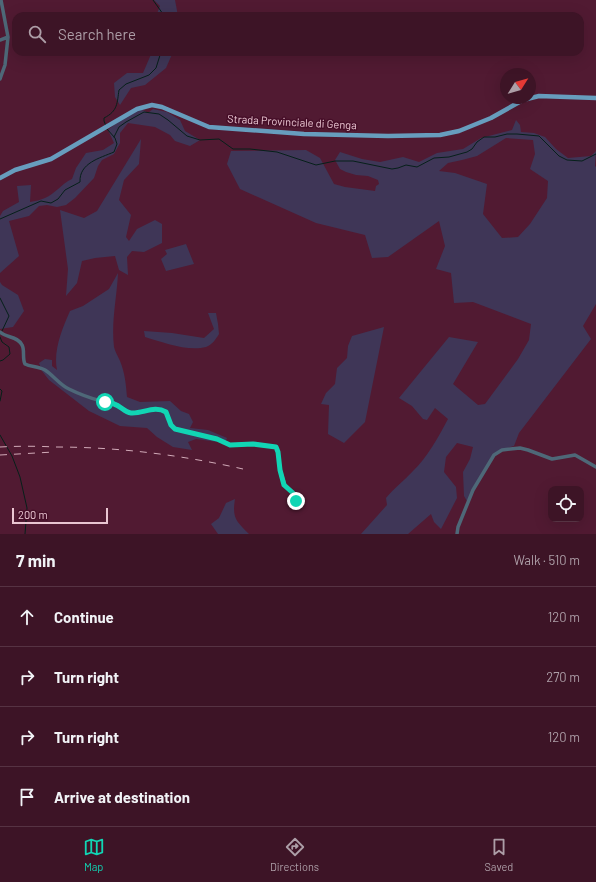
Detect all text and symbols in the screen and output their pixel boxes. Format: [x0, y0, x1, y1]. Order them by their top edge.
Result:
search box [12, 12, 584, 56]
icon: search [26, 23, 48, 45]
text: Search here [58, 25, 136, 43]
north arrow [500, 68, 536, 104]
street label: Strada Provinciale di Genga [227, 112, 357, 131]
route start [96, 393, 114, 411]
map controls [548, 486, 584, 522]
button: locate [548, 486, 584, 522]
route end [287, 492, 305, 510]
scale bar [12, 506, 108, 525]
text: 200 m [18, 508, 48, 521]
text: 7 min [16, 550, 56, 570]
text: Walk · 510 m [514, 552, 580, 568]
icon: ahead [16, 606, 38, 628]
text: Continue [54, 608, 114, 626]
text: 120 m [548, 609, 580, 625]
icon: right [16, 666, 38, 688]
text: Turn right [54, 668, 119, 686]
text: 270 m [546, 669, 580, 685]
icon: right [16, 726, 38, 748]
text: Turn right [54, 728, 119, 746]
text: 120 m [548, 729, 580, 745]
icon: arrive [16, 786, 38, 808]
text: Arrive at destination [54, 788, 190, 806]
tab: Map [83, 836, 105, 873]
tab: Directions [270, 836, 319, 873]
tab: Saved [484, 836, 513, 873]

